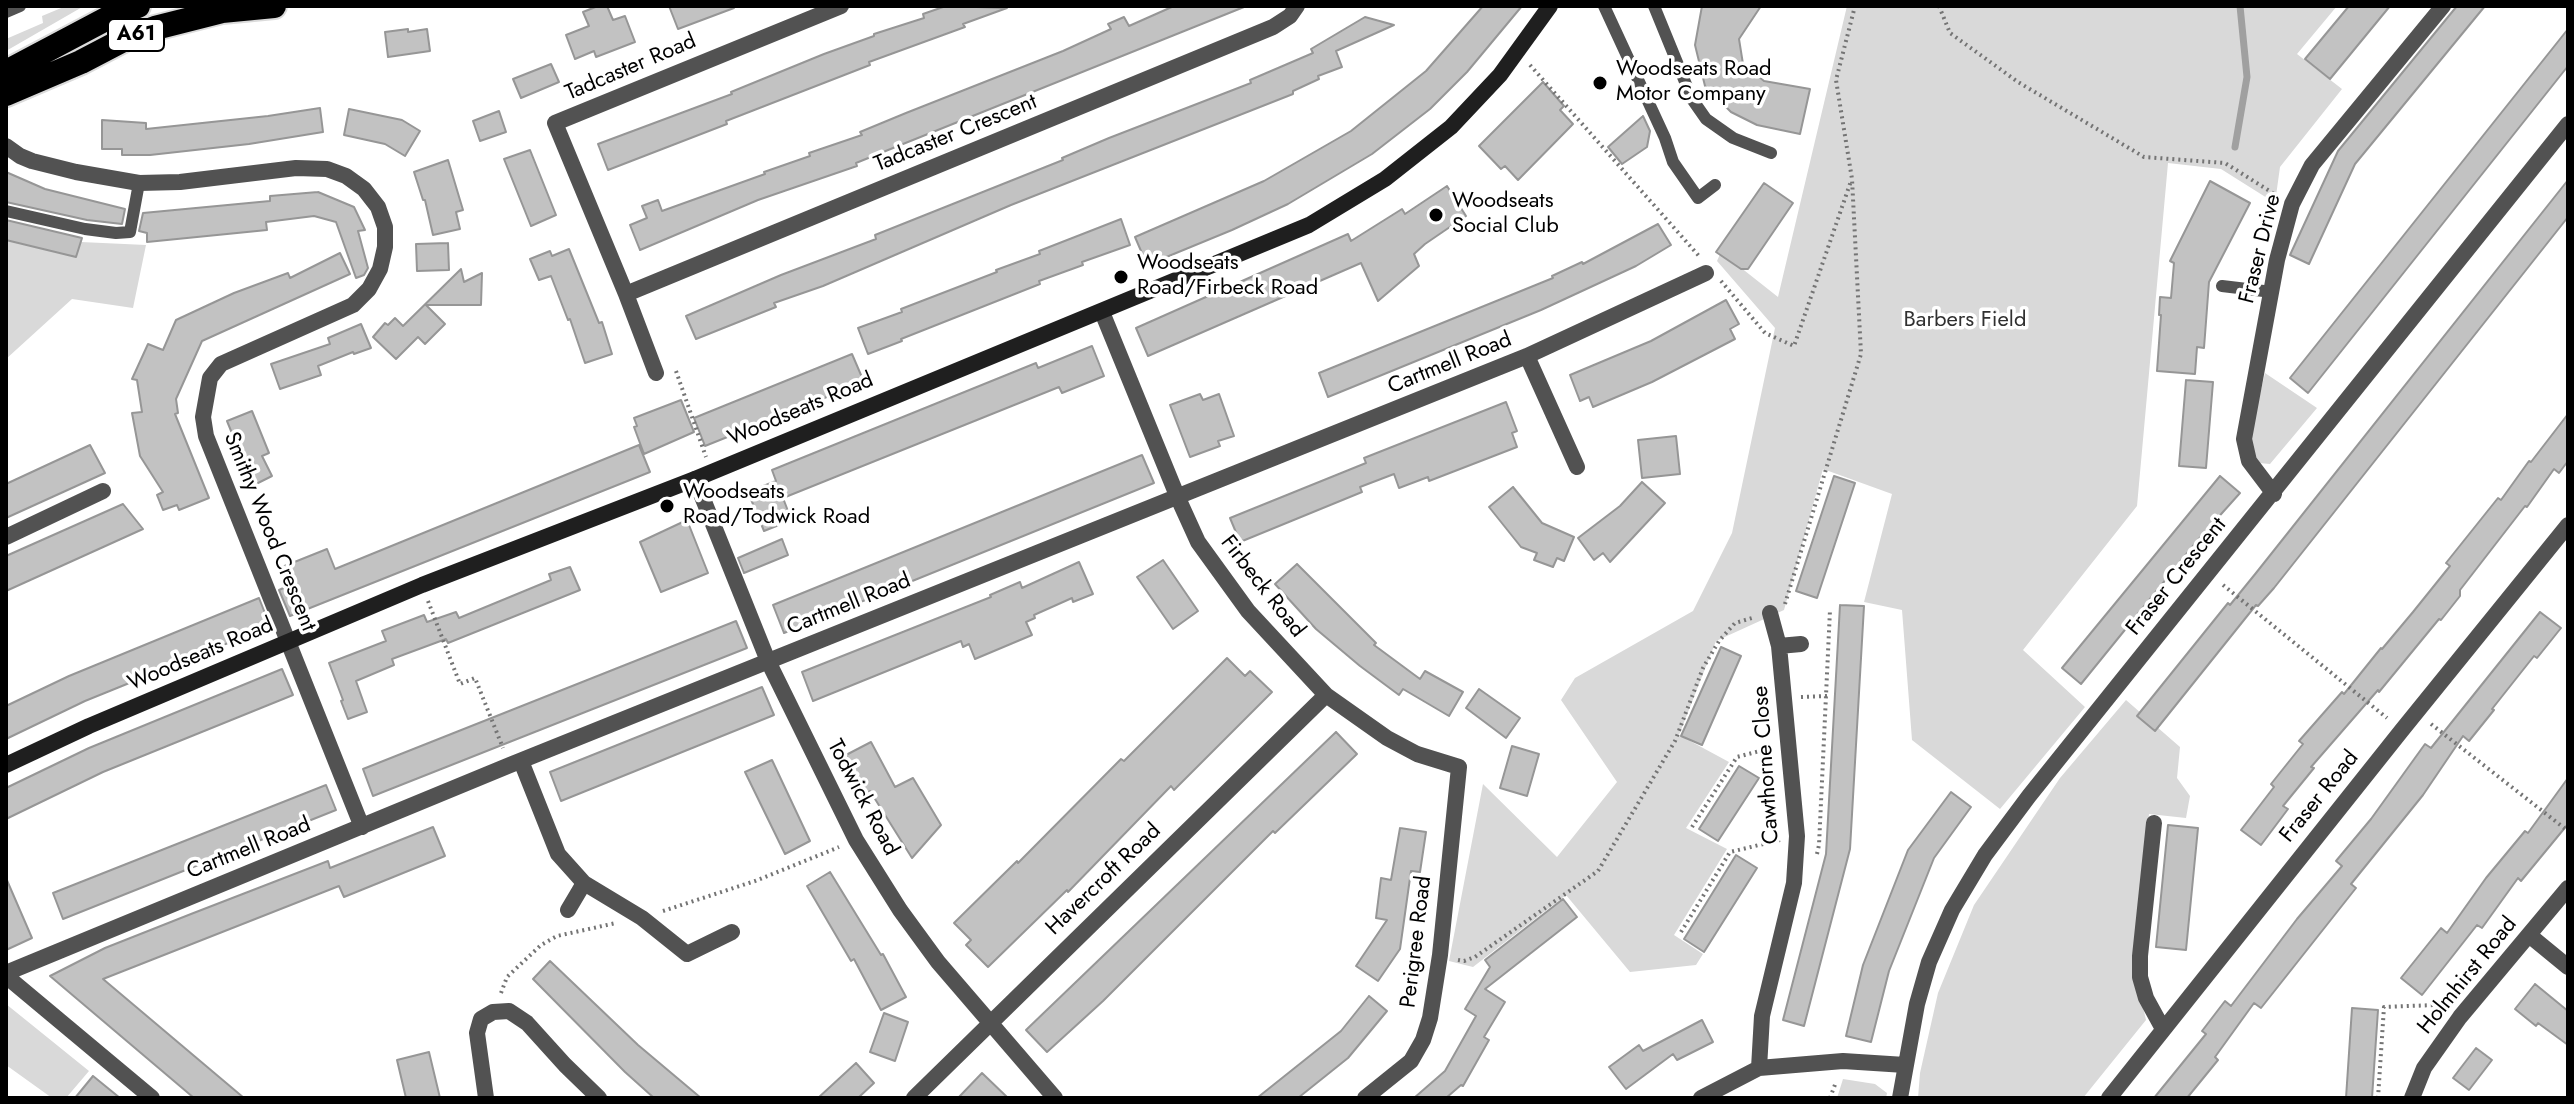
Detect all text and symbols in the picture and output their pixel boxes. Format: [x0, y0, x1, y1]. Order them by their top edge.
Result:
road number: A61 [108, 19, 164, 51]
street label: Tadcaster Road [562, 29, 700, 107]
place label: Woodseats Road Motor Company [1616, 57, 1772, 108]
marker: Woodseats Road Motor Company [1591, 74, 1609, 92]
street label: Tadcaster Crescent [871, 89, 1041, 179]
place label: Woodseats Social Club [1452, 189, 1559, 240]
street label: Fraser Drive [2235, 192, 2287, 306]
marker: Woodseats Social Club [1427, 206, 1445, 224]
place label: Woodseats Road/Firbeck Road [1137, 251, 1318, 302]
marker: Woodseats Road/Firbeck Road [1112, 268, 1130, 286]
park label: Barbers Field [1904, 308, 2026, 334]
street label: Cartmell Road [1384, 327, 1516, 401]
street label: Woodseats Road [724, 367, 878, 453]
street label: Smithy Wood Crescent [217, 429, 321, 635]
place label: Woodseats Road/Todwick Road [683, 480, 870, 532]
marker: Woodseats Road/Todwick Road [658, 497, 676, 515]
street label: Fraser Crescent [2121, 513, 2233, 641]
street label: Firbeck Road [1214, 531, 1310, 643]
street label: Cartmell Road [783, 568, 915, 642]
street label: Woodseats Road [124, 612, 278, 698]
street label: Cawthorne Close [1748, 685, 1786, 845]
street label: Todwick Road [820, 736, 904, 860]
street label: Fraser Road [2275, 746, 2365, 848]
street label: Cartmell Road [183, 812, 315, 886]
street label: Havercroft Road [1041, 819, 1167, 941]
street label: Perigree Road [1396, 875, 1438, 1009]
street label: Holmhirst Road [2413, 912, 2523, 1040]

